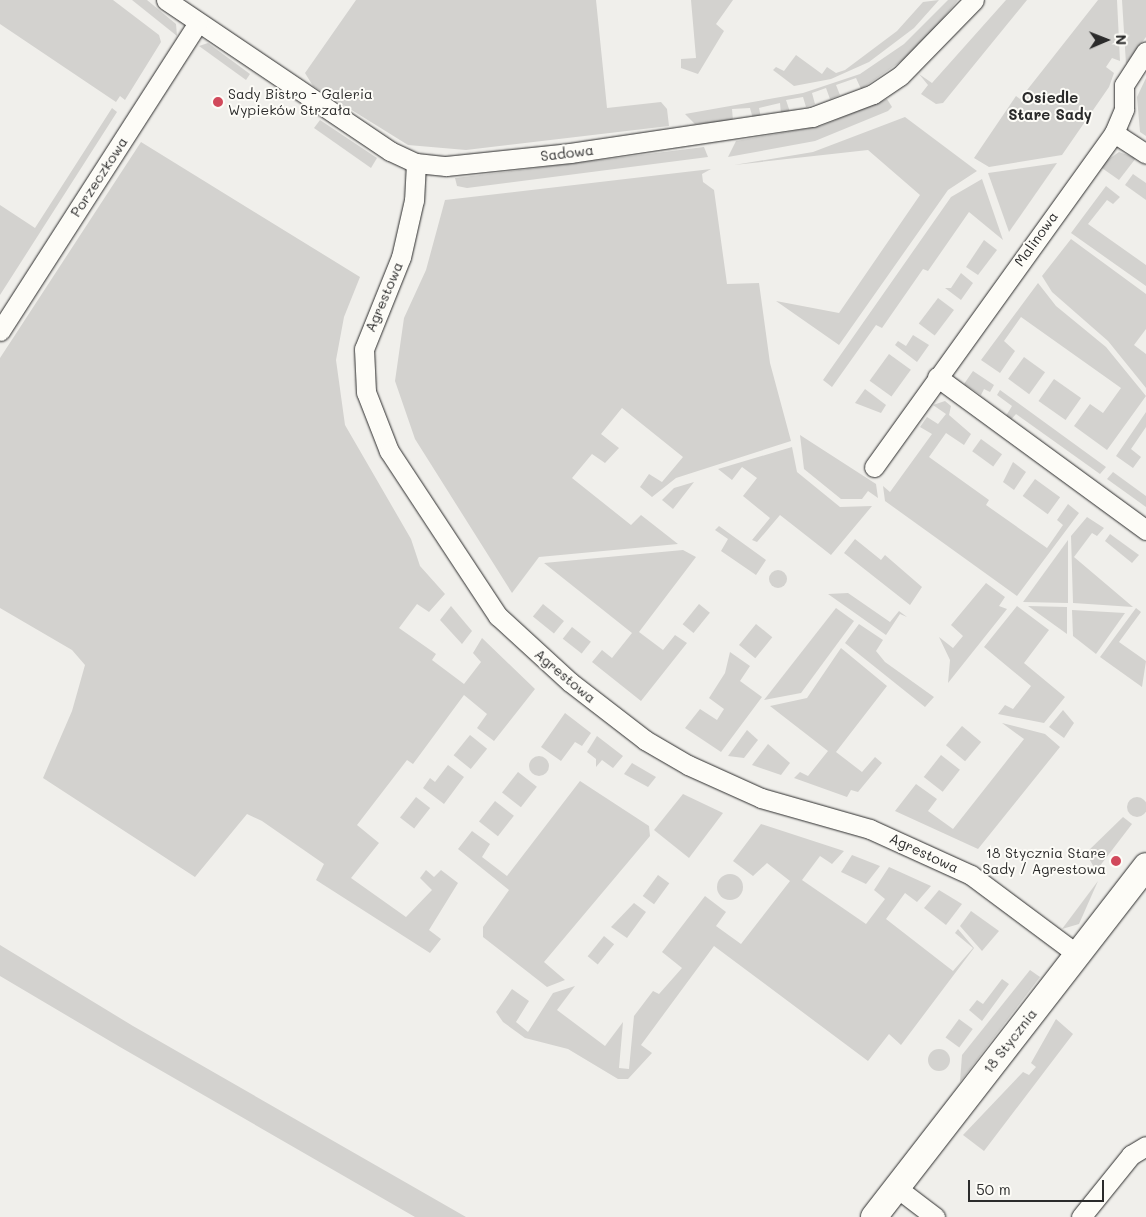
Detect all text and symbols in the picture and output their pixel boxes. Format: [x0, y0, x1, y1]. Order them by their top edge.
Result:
north arrow [1081, 15, 1131, 65]
text: N [1112, 34, 1131, 45]
place label: Sady Bistro - Galeria Wypieków Strzała [228, 86, 373, 118]
district label: Osiedle Stare Sady [1008, 88, 1092, 123]
marker: Sady Bistro - Galeria Wypieków Strzała [212, 96, 224, 108]
street label: Porzeczkowa [67, 134, 131, 220]
street label: Sadowa [539, 141, 595, 165]
street label: Malinowa [1011, 208, 1061, 270]
street label: Agrestowa [362, 259, 406, 335]
street label: Agrestowa [531, 646, 599, 706]
street label: Agrestowa [887, 830, 961, 876]
place label: 18 Stycznia Stare Sady / Agrestowa [983, 845, 1106, 878]
marker: 18 Stycznia Stare Sady / Agrestowa [1110, 855, 1122, 867]
street label: 18 Stycznia [980, 1005, 1040, 1077]
scale bar [971, 1170, 1107, 1202]
text: 50 m [976, 1179, 1011, 1199]

